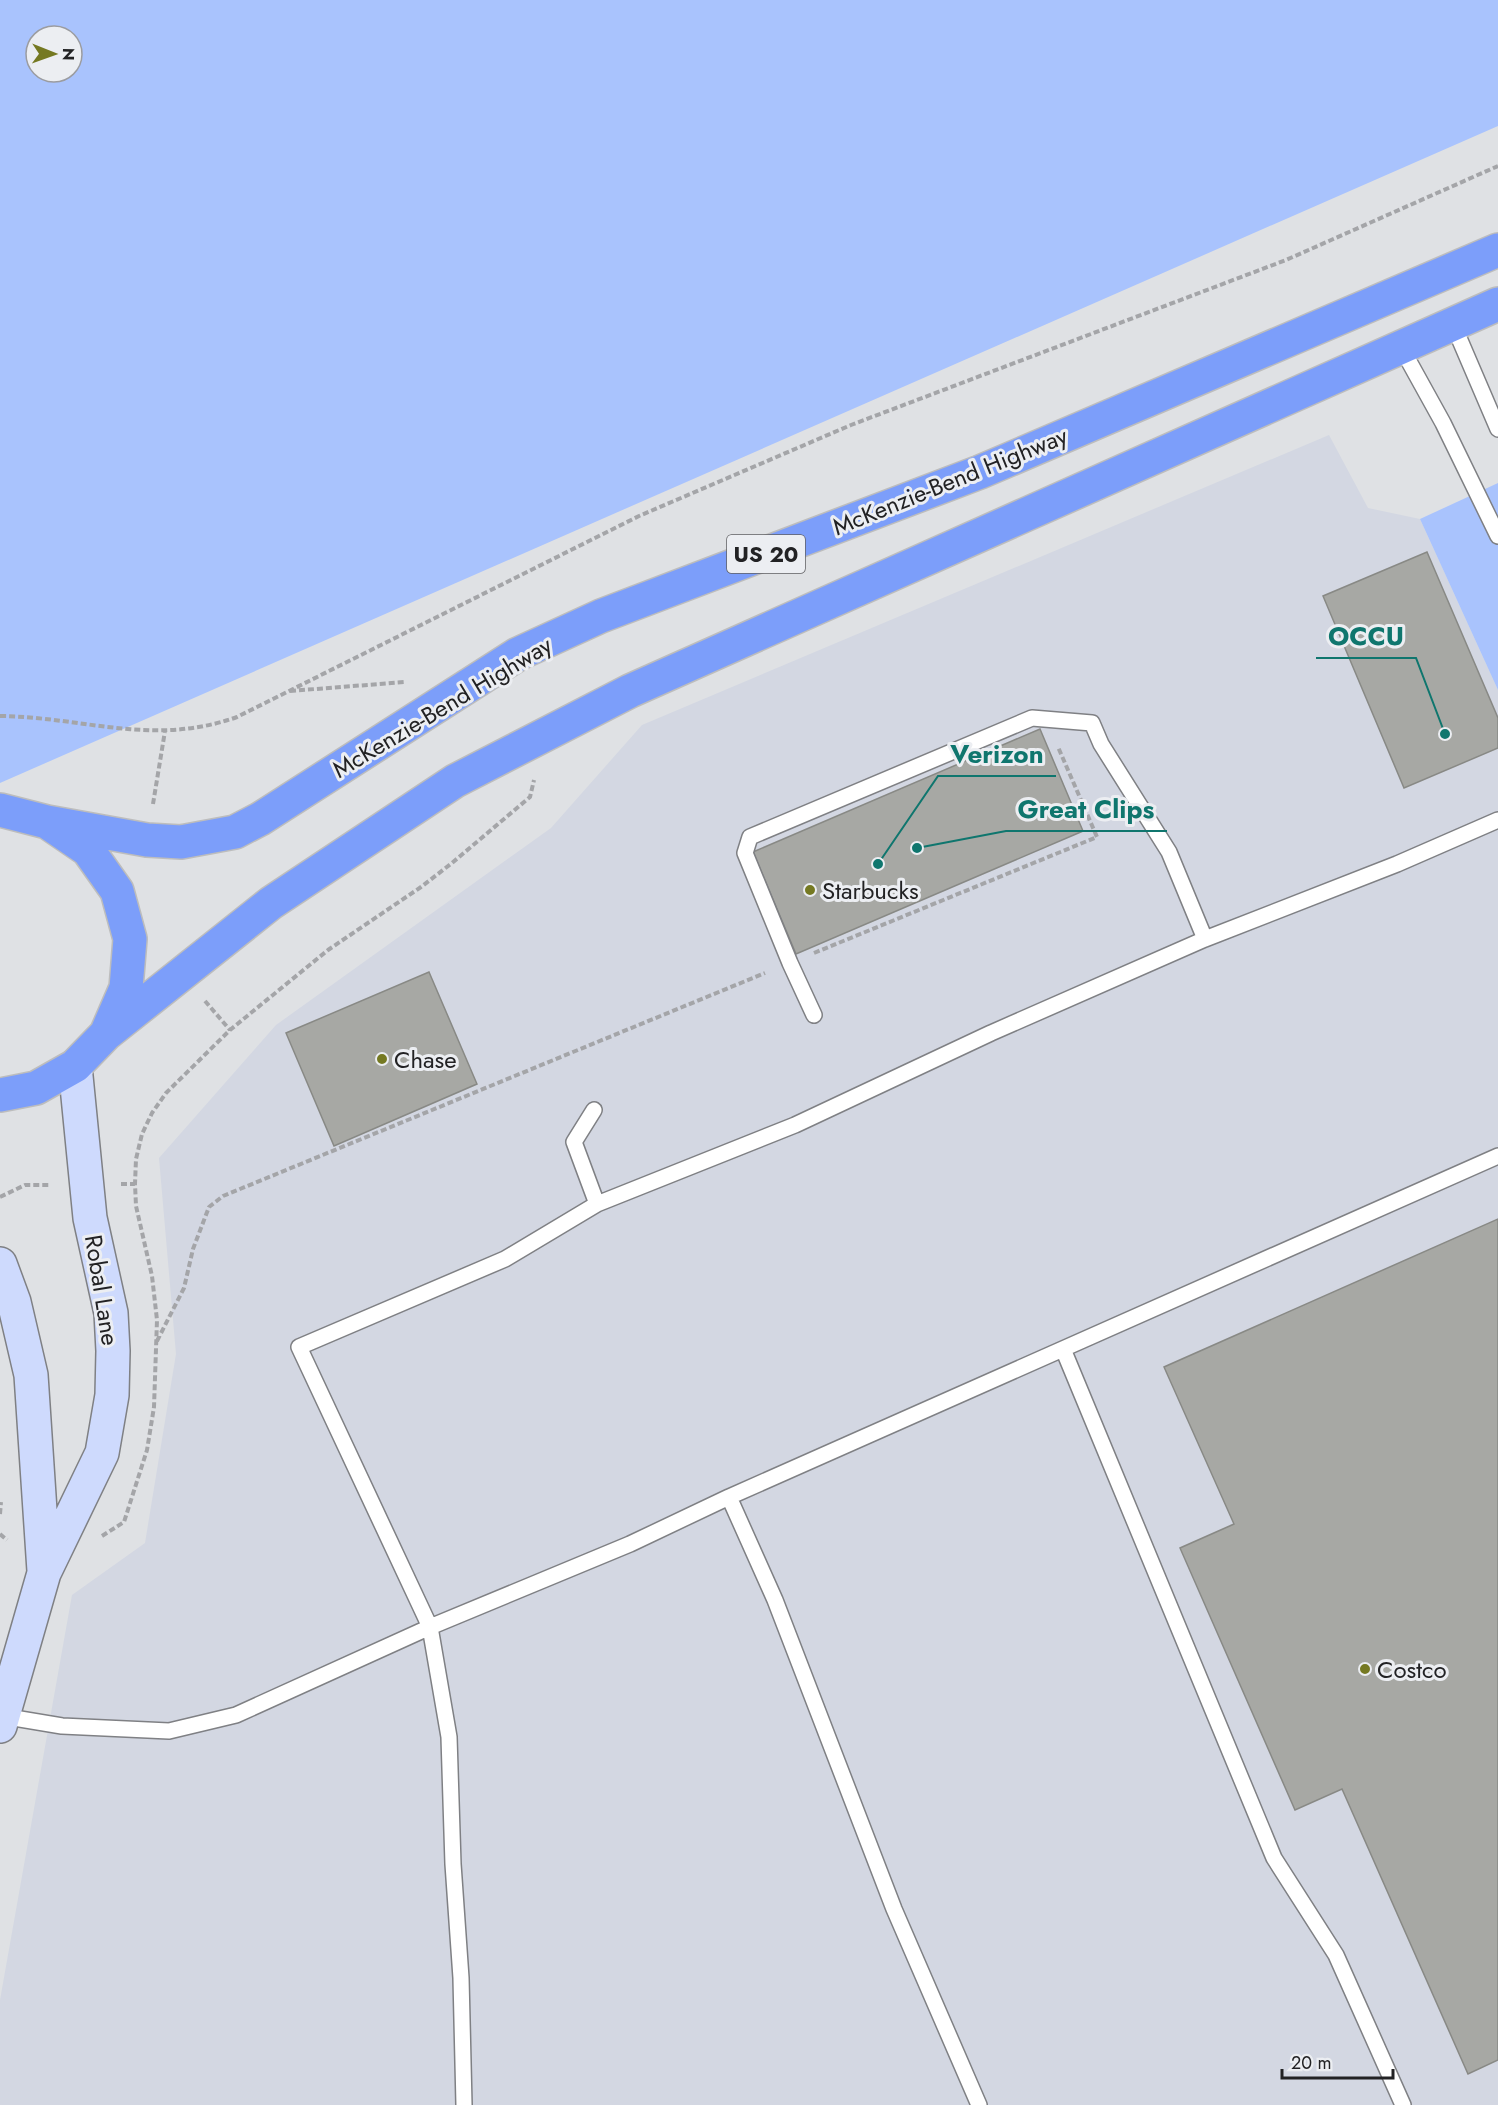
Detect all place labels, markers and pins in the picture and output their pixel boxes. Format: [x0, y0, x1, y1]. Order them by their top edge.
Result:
callout: OCCU [1316, 614, 1416, 658]
callout: Verizon [938, 732, 1056, 776]
callout: Great Clips [1006, 787, 1167, 831]
place label: Starbucks [822, 873, 919, 908]
marker: Starbucks [803, 883, 817, 897]
place label: Chase [394, 1042, 457, 1077]
marker: Chase [375, 1052, 389, 1066]
place label: Costco [1377, 1652, 1447, 1687]
marker: Costco [1358, 1662, 1372, 1676]

